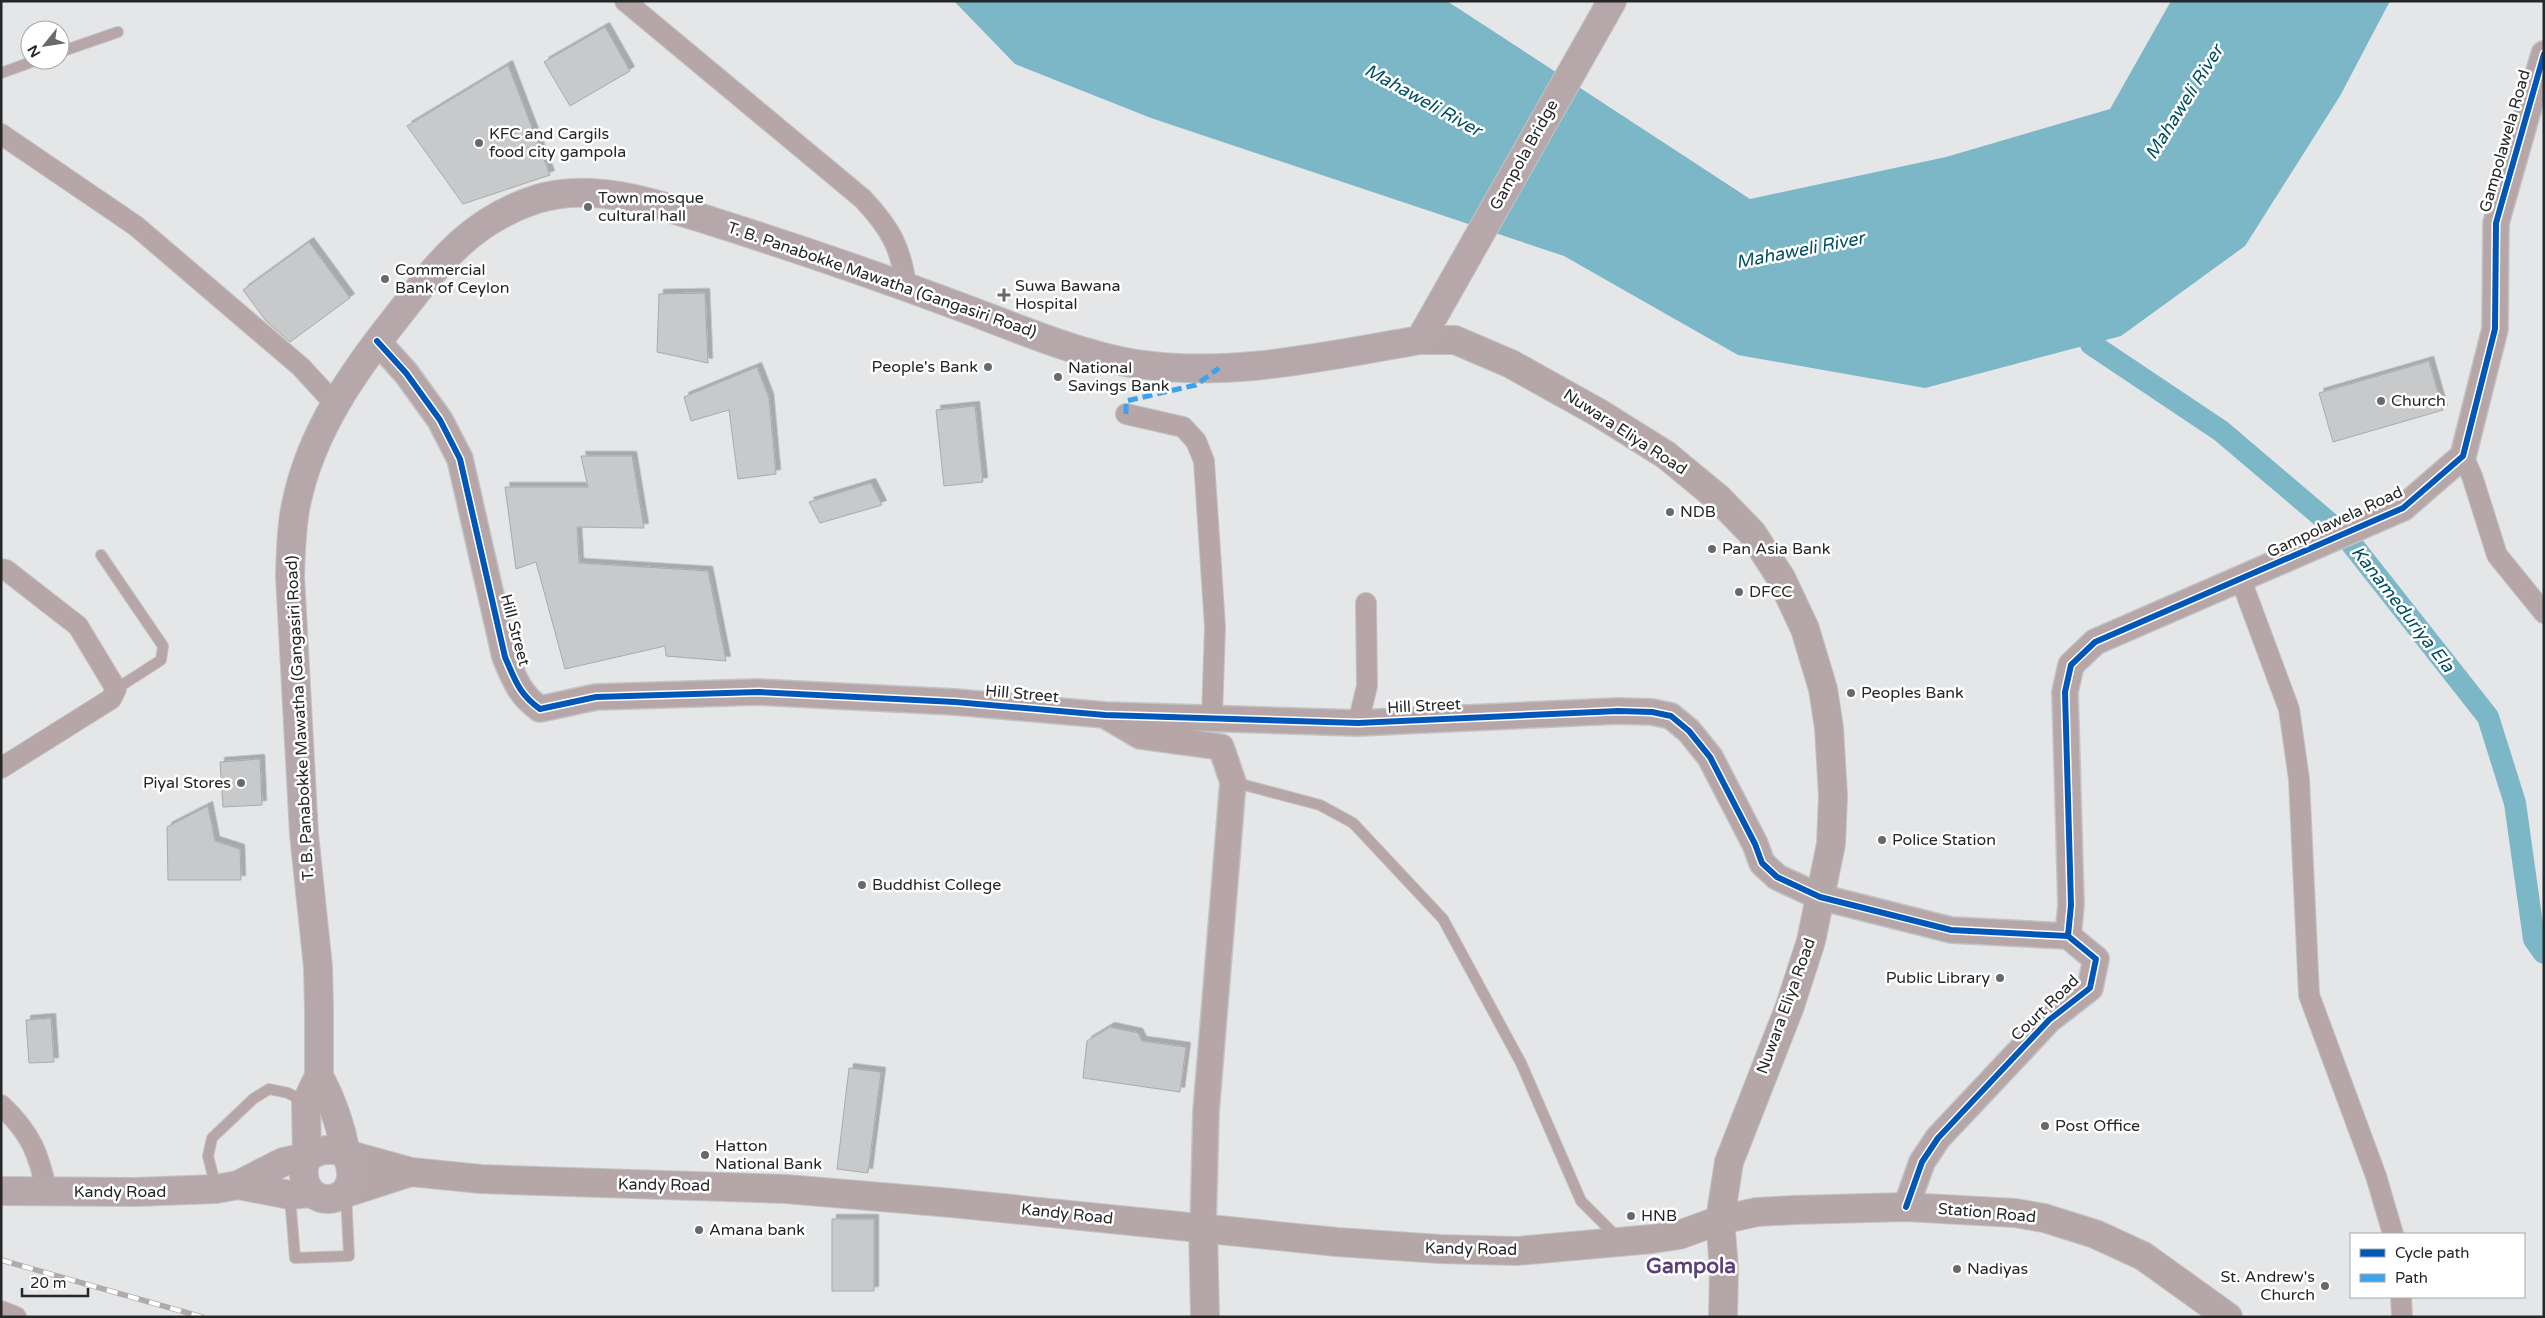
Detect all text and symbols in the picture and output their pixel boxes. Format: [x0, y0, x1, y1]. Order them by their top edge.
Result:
north arrow [20, 20, 70, 70]
water label: Mahaweli River [2140, 39, 2229, 163]
text: N [24, 42, 44, 60]
water label: Mahaweli River [1361, 59, 1487, 142]
street label: Gampolawela Road [2475, 67, 2535, 215]
street label: Gampola Bridge [1485, 96, 1563, 214]
place label: KFC and Cargils food city gampola [489, 124, 626, 162]
marker: KFC and Cargils food city gampola [473, 137, 485, 149]
place label: Town mosque cultural hall [598, 188, 704, 226]
marker: Town mosque cultural hall [582, 201, 594, 213]
street label: T. B. Panabokke Mawatha (Gangasiri Road) [725, 218, 1039, 342]
water label: Mahaweli River [1734, 226, 1868, 273]
place label: Commercial Bank of Ceylon [395, 260, 510, 298]
marker: Commercial Bank of Ceylon [379, 273, 391, 285]
place label: Suwa Bawana Hospital [1015, 276, 1120, 314]
marker: Suwa Bawana Hospital [997, 288, 1011, 302]
place label: People's Bank [872, 357, 978, 377]
place label: National Savings Bank [1068, 358, 1170, 396]
marker: People's Bank [982, 361, 994, 373]
marker: National Savings Bank [1052, 371, 1064, 383]
street label: Nuwara Eliya Road [1559, 385, 1691, 479]
place label: Church [2391, 391, 2446, 411]
marker: Church [2375, 395, 2387, 407]
street label: Gampolawela Road [2264, 482, 2406, 562]
place label: NDB [1680, 502, 1716, 522]
marker: NDB [1664, 506, 1676, 518]
place label: Pan Asia Bank [1722, 539, 1831, 559]
water label: Kanameduriya Ela [2347, 542, 2460, 677]
marker: Pan Asia Bank [1706, 543, 1718, 555]
street label: T. B. Panabokke Mawatha (Gangasiri Road) [281, 555, 319, 881]
place label: DFCC [1749, 582, 1792, 602]
marker: DFCC [1733, 586, 1745, 598]
street label: Hill Street [496, 592, 534, 668]
street label: Hill Street [984, 681, 1060, 707]
place label: Peoples Bank [1861, 683, 1964, 703]
marker: Peoples Bank [1845, 687, 1857, 699]
street label: Hill Street [1387, 694, 1461, 718]
place label: Piyal Stores [143, 773, 231, 793]
marker: Piyal Stores [235, 777, 247, 789]
place label: Police Station [1892, 830, 1996, 850]
marker: Police Station [1876, 834, 1888, 846]
place label: Buddhist College [872, 875, 1001, 895]
marker: Buddhist College [856, 879, 868, 891]
street label: Nuwara Eliya Road [1752, 935, 1820, 1077]
place label: Public Library [1886, 968, 1990, 988]
street label: Court Road [2007, 971, 2083, 1045]
marker: Public Library [1994, 972, 2006, 984]
place label: Post Office [2055, 1116, 2140, 1136]
marker: Post Office [2039, 1120, 2051, 1132]
place label: Hatton National Bank [715, 1136, 822, 1174]
marker: Hatton National Bank [699, 1149, 711, 1161]
street label: Kandy Road [618, 1174, 710, 1196]
street label: Kandy Road [74, 1182, 166, 1202]
street label: Kandy Road [1020, 1199, 1114, 1229]
street label: Station Road [1937, 1199, 2037, 1227]
place label: HNB [1641, 1206, 1677, 1226]
marker: HNB [1625, 1210, 1637, 1222]
place label: Amana bank [709, 1220, 805, 1240]
marker: Amana bank [693, 1224, 705, 1236]
legend [2350, 1233, 2525, 1298]
street label: Kandy Road [1425, 1238, 1517, 1260]
text: Cycle path [2395, 1244, 2469, 1262]
district label: Gampola [1646, 1254, 1736, 1279]
place label: Nadiyas [1967, 1259, 2028, 1279]
marker: Nadiyas [1951, 1263, 1963, 1275]
scale bar [22, 1266, 89, 1298]
place label: St. Andrew's Church [2221, 1267, 2315, 1305]
text: Path [2395, 1269, 2428, 1287]
text: 20 m [30, 1274, 67, 1292]
marker: St. Andrew's Church [2319, 1280, 2331, 1292]

